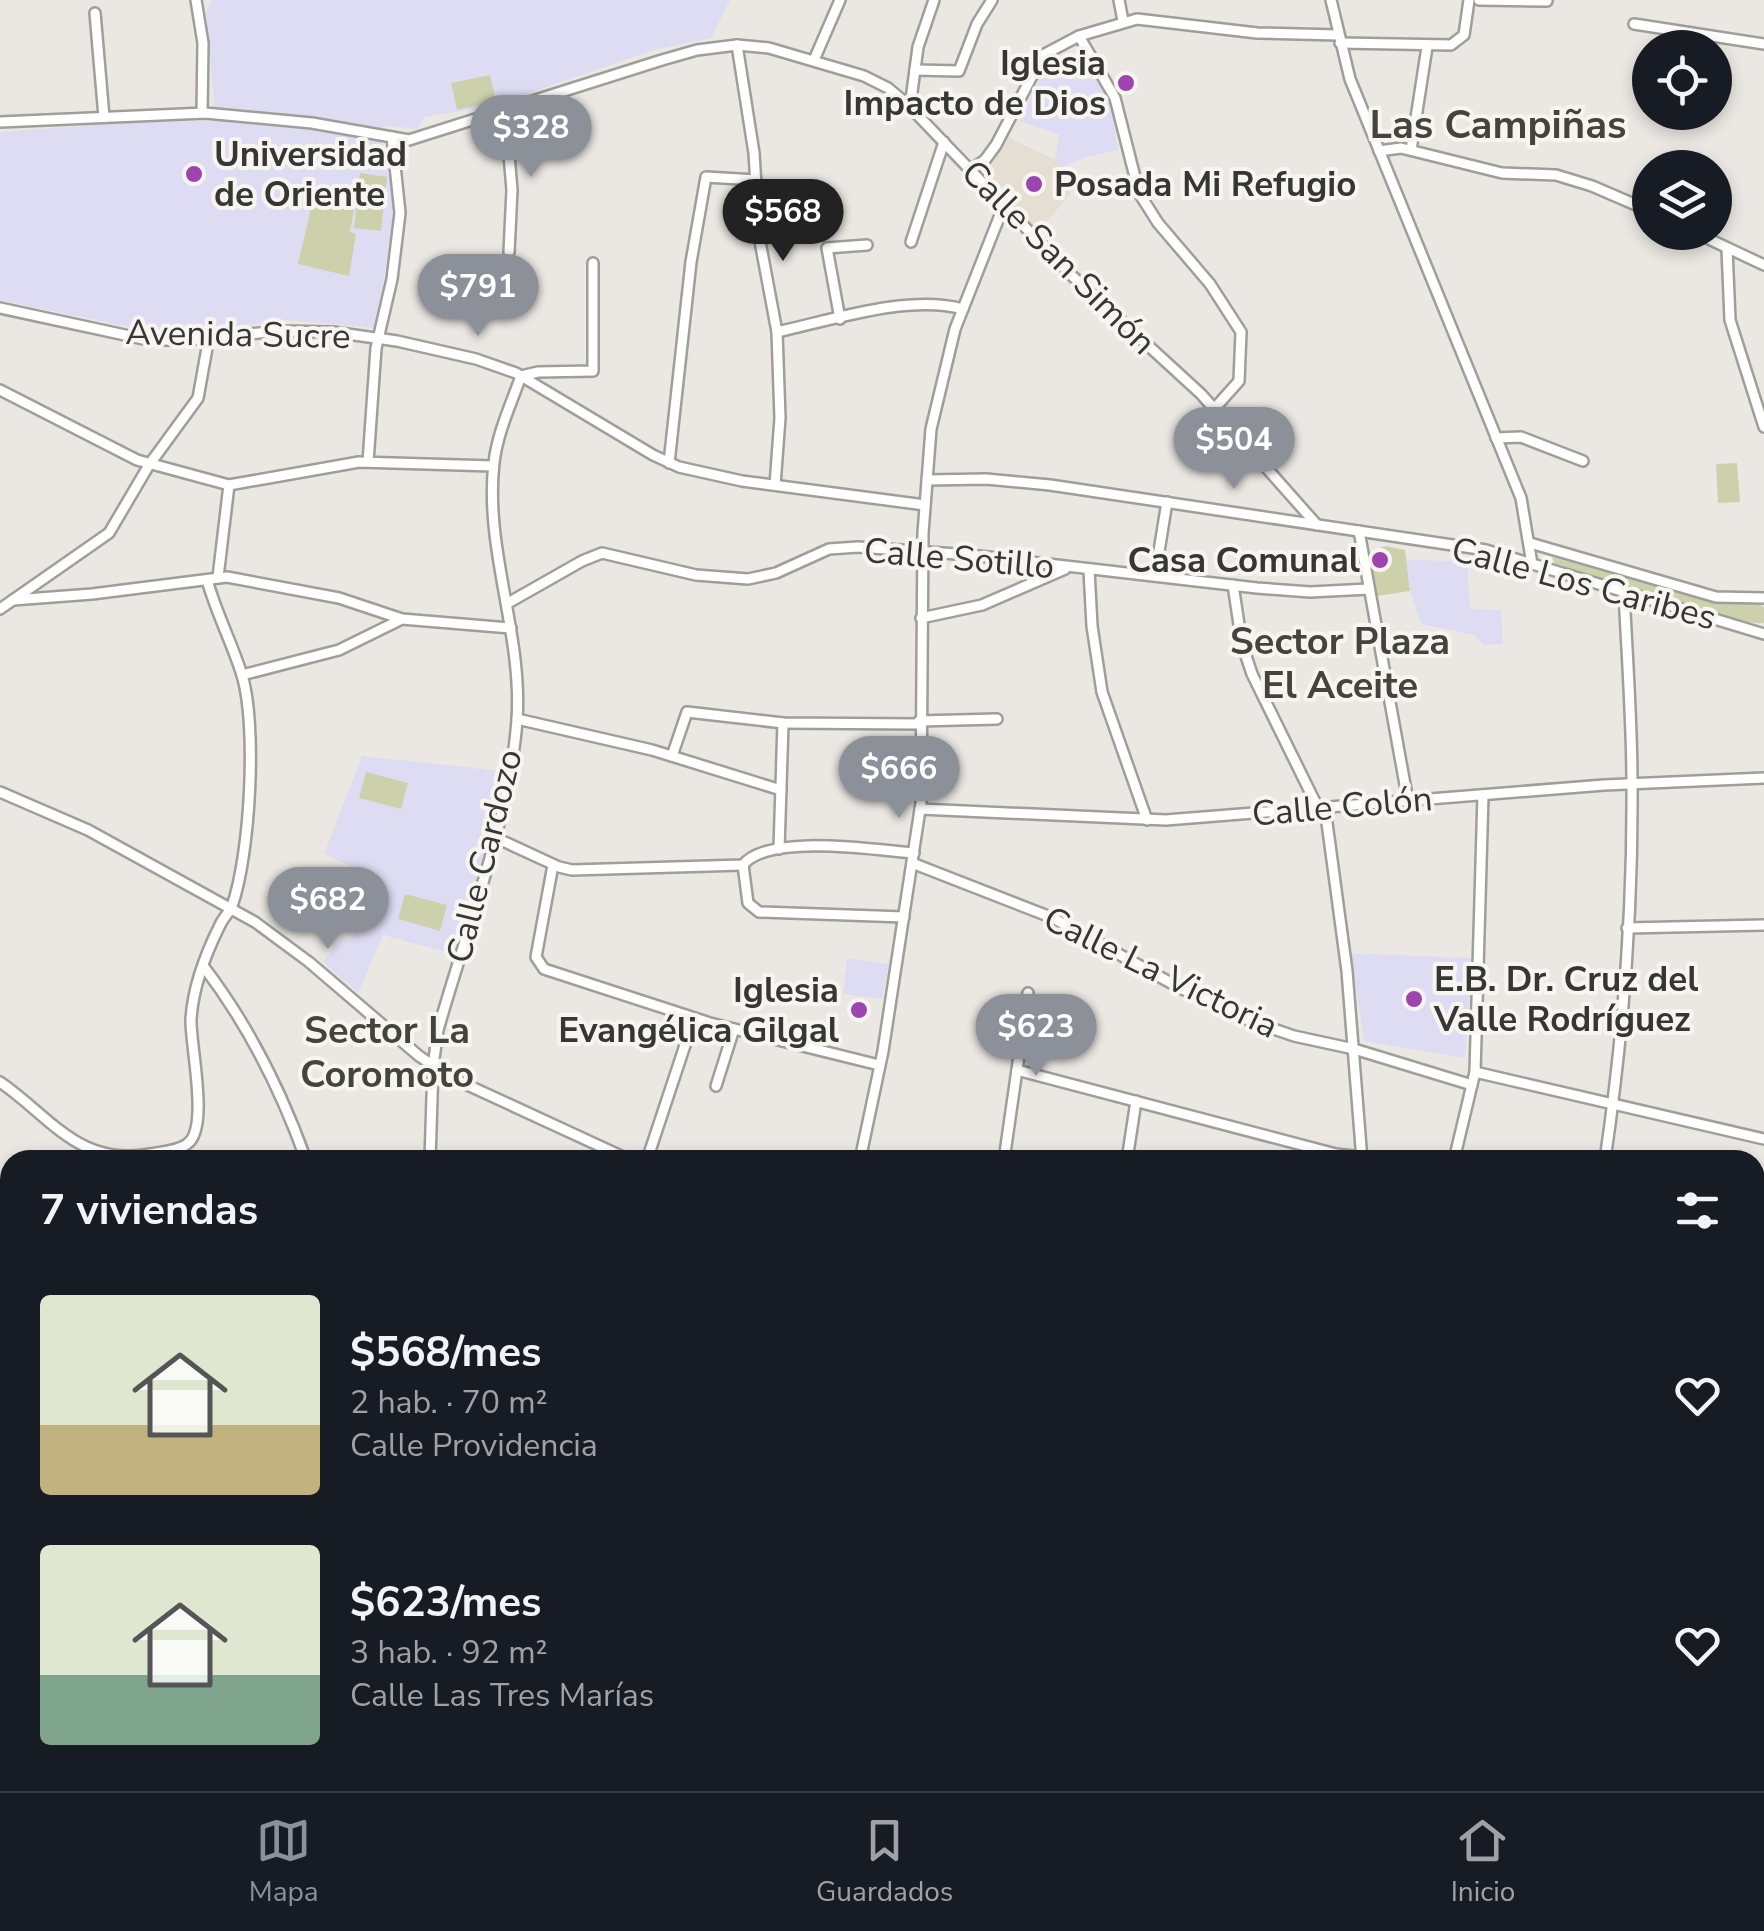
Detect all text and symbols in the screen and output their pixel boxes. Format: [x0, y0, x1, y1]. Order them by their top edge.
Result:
map controls [1632, 30, 1732, 250]
button: locate [1632, 30, 1732, 130]
place label: Iglesia Impacto de Dios [844, 40, 1106, 127]
marker: Iglesia Impacto de Dios [1115, 72, 1137, 94]
pin: $328 [472, 95, 590, 180]
district label: Las Campiñas [1369, 98, 1627, 152]
text: $328 [493, 106, 569, 149]
place label: Universidad de Oriente [214, 131, 407, 218]
street label: Calle San Simón [951, 150, 1166, 365]
button: layers [1632, 150, 1732, 250]
place label: Posada Mi Refugio [1054, 161, 1356, 208]
marker: Universidad de Oriente [183, 163, 205, 185]
marker: Posada Mi Refugio [1023, 173, 1045, 195]
pin: $568 [724, 179, 842, 264]
text: $568 [745, 190, 821, 233]
pin: $791 [419, 254, 537, 339]
text: $791 [440, 265, 516, 308]
street label: Avenida Sucre [125, 309, 351, 360]
pin: $504 [1175, 407, 1293, 492]
text: $504 [1196, 418, 1272, 461]
street label: Calle Los Caribes [1446, 526, 1721, 641]
street label: Calle Sotillo [862, 527, 1056, 590]
place label: Casa Comunal [1128, 537, 1360, 584]
marker: Casa Comunal [1369, 549, 1391, 571]
district label: Sector Plaza El Aceite [1230, 616, 1450, 711]
pin: $666 [840, 736, 958, 821]
street label: Calle Cardozo [435, 744, 534, 968]
text: $666 [861, 747, 937, 790]
street label: Calle Colón [1250, 775, 1434, 838]
pin: $682 [269, 867, 387, 952]
text: $682 [290, 878, 366, 921]
street label: Calle La Victoria [1036, 895, 1286, 1050]
place label: E.B. Dr. Cruz del Valle Rodríguez [1433, 956, 1699, 1043]
place label: Iglesia Evangélica Gilgal [558, 967, 839, 1054]
marker: E.B. Dr. Cruz del Valle Rodríguez [1403, 988, 1425, 1010]
pin: $623 [977, 994, 1095, 1079]
marker: Iglesia Evangélica Gilgal [848, 999, 870, 1021]
district label: Sector La Coromoto [300, 1005, 474, 1100]
text: $623 [998, 1005, 1074, 1048]
text: 7 viviendas [40, 1182, 258, 1239]
icon: filters [1670, 1183, 1725, 1238]
text: $568/mes [350, 1324, 542, 1381]
icon: home [120, 1335, 240, 1455]
icon: heart [1670, 1368, 1725, 1423]
text: 2 hab. · 70 m² [350, 1381, 548, 1424]
text: Calle Providencia [350, 1424, 598, 1467]
text: $623/mes [350, 1574, 542, 1631]
icon: home [120, 1585, 240, 1705]
icon: heart [1670, 1618, 1725, 1673]
text: 3 hab. · 92 m² [350, 1631, 548, 1674]
text: Calle Las Tres Marías [350, 1674, 654, 1717]
tab: Mapa [249, 1813, 319, 1911]
tab: Guardados [816, 1813, 953, 1911]
tab: Inicio [1451, 1813, 1515, 1911]

